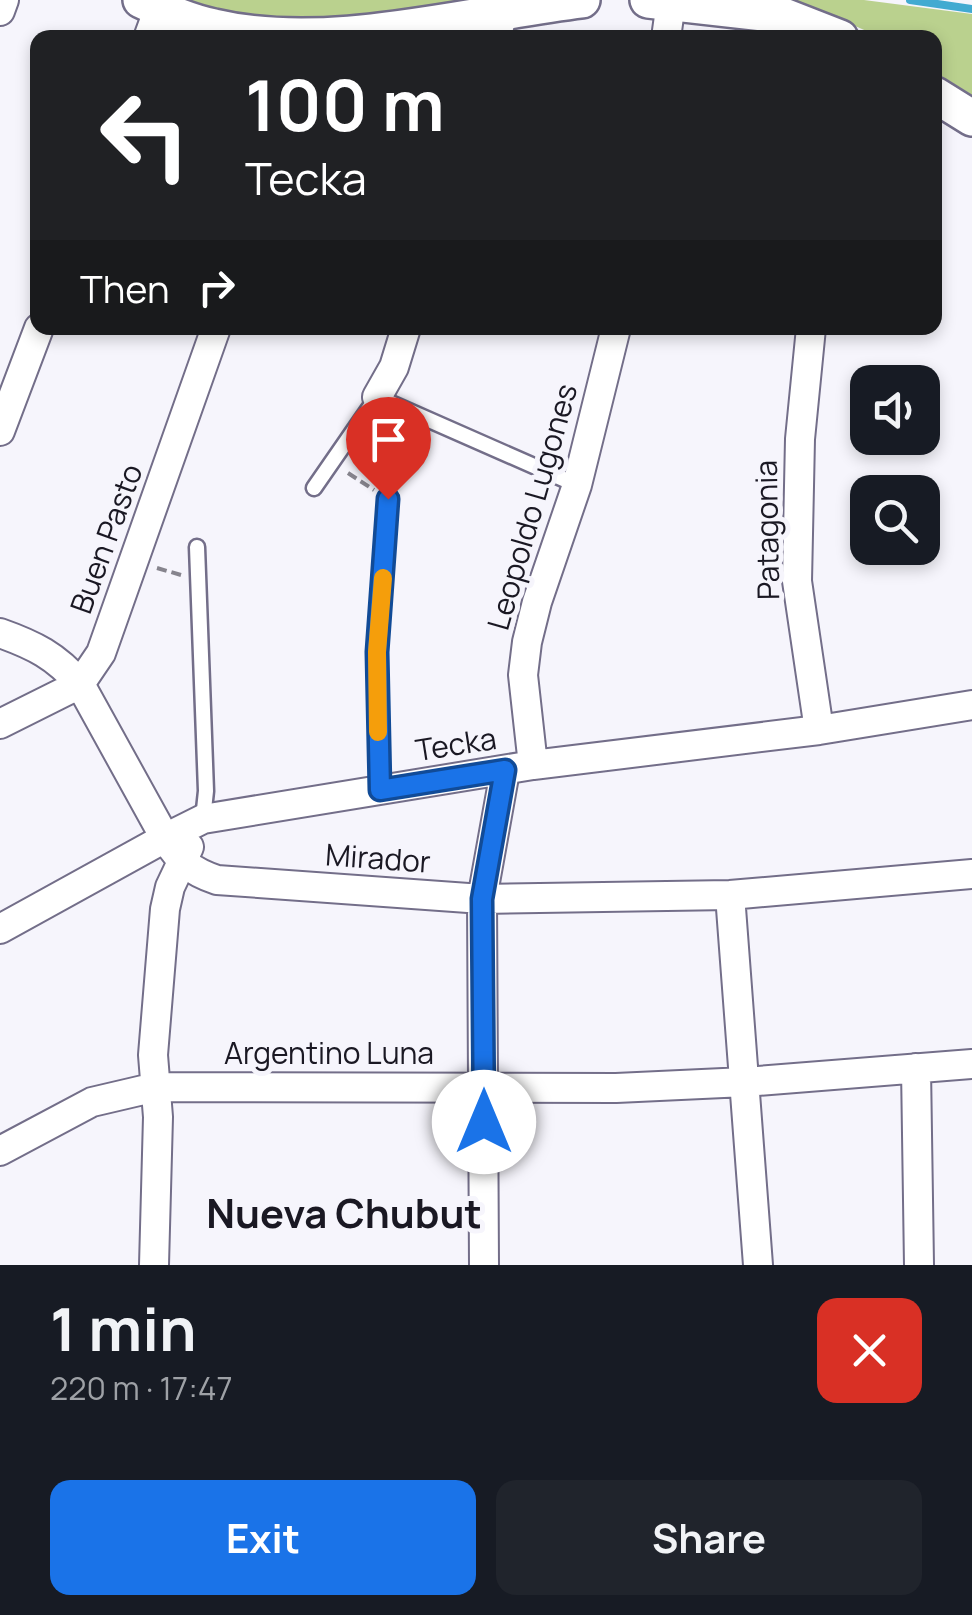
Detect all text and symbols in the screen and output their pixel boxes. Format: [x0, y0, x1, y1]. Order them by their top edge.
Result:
text: 100 m [245, 56, 445, 152]
icon: left [80, 70, 210, 200]
text: Tecka [245, 147, 367, 209]
icon: right [189, 260, 244, 315]
text: Then [80, 262, 169, 314]
map controls [850, 365, 940, 565]
button: sound [850, 365, 940, 455]
street label: Leopoldo Lugones [477, 379, 586, 634]
pin [346, 397, 431, 500]
icon: arrive [361, 412, 416, 467]
street label: Buen Pasto [60, 458, 152, 619]
street label: Patagonia [745, 460, 788, 600]
button: search [850, 475, 940, 565]
street label: Tecka [412, 717, 499, 770]
street label: Mirador [324, 833, 432, 882]
street label: Argentino Luna [224, 1032, 434, 1073]
position arrow [432, 1070, 536, 1174]
district label: Nueva Chubut [206, 1185, 482, 1240]
text: 1 min [50, 1287, 197, 1369]
button: close [817, 1298, 922, 1403]
text: 220 m · 17:47 [50, 1366, 233, 1410]
button: Exit [50, 1480, 476, 1595]
button: Share [496, 1480, 922, 1595]

